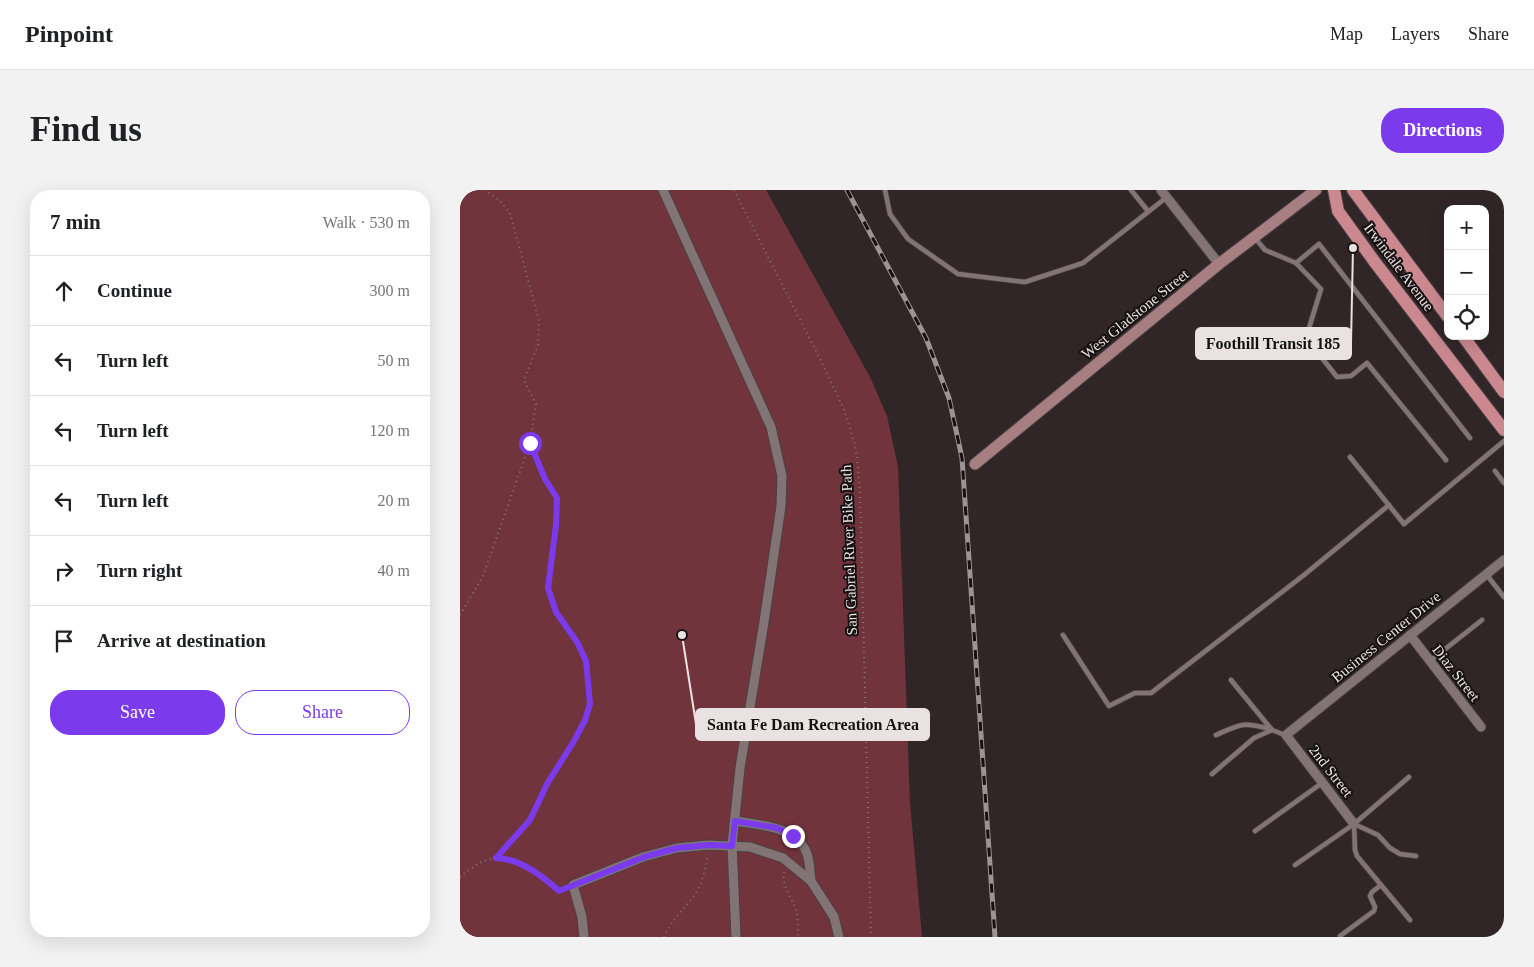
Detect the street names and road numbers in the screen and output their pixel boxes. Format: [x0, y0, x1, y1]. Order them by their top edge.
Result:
street label: Irwindale Avenue [1361, 220, 1437, 314]
street label: West Gladstone Street [1078, 265, 1192, 362]
street label: San Gabriel River Bike Path [838, 464, 860, 636]
street label: Business Center Drive [1329, 588, 1444, 686]
street label: Diaz Street [1429, 642, 1483, 705]
street label: 2nd Street [1306, 742, 1357, 801]

